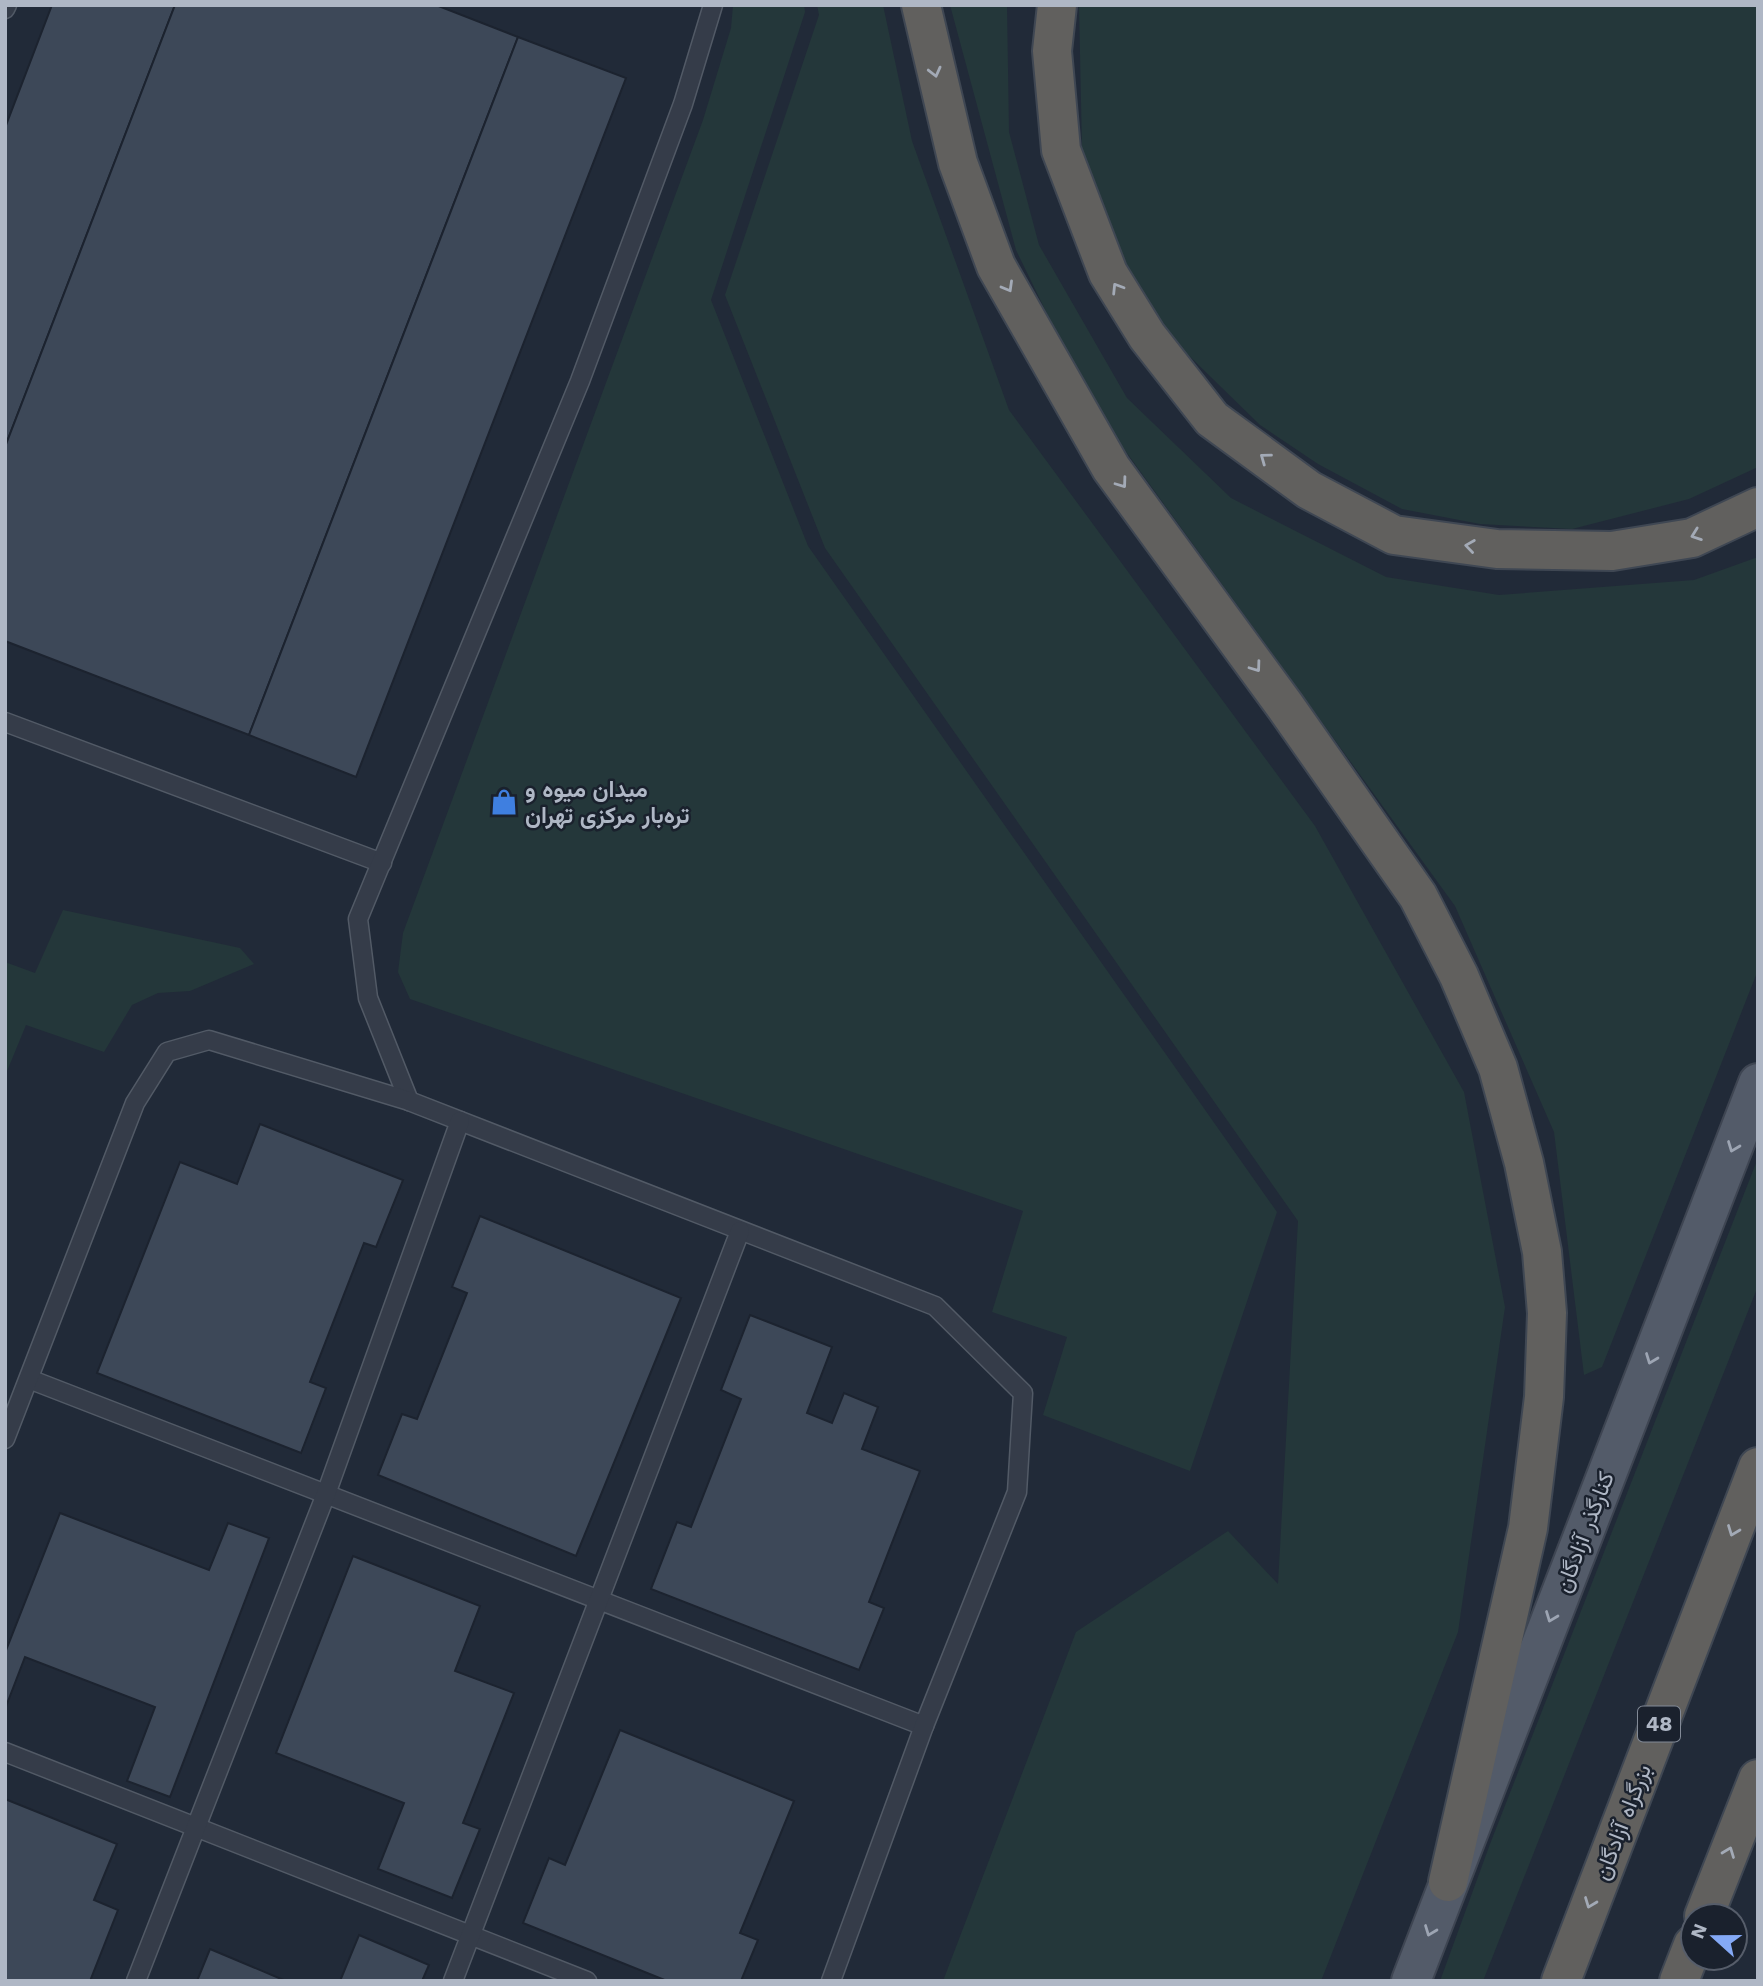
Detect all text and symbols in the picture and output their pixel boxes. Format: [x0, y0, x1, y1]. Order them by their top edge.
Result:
one-way arrow [927, 66, 941, 78]
one-way arrow [1000, 279, 1013, 292]
one-way arrow [1113, 283, 1126, 296]
one-way arrow [1260, 454, 1273, 466]
one-way arrow [1114, 476, 1126, 488]
one-way arrow [1690, 527, 1702, 541]
one-way arrow [1464, 538, 1476, 553]
one-way arrow [1248, 659, 1260, 672]
place label: میدان میوه و تره‌بار مرکزی تهران [525, 776, 689, 830]
shop icon: میدان میوه و تره‌بار مرکزی تهران [489, 787, 519, 817]
one-way arrow [1728, 1140, 1742, 1152]
one-way arrow [1645, 1352, 1659, 1364]
street label: کنارگذر آزادگان [1549, 1468, 1621, 1597]
one-way arrow [1728, 1524, 1742, 1536]
one-way arrow [1545, 1610, 1559, 1622]
road number: 48 [1638, 1706, 1680, 1742]
street label: بزرگراه آزادگان [1588, 1760, 1658, 1884]
one-way arrow [1721, 1847, 1735, 1859]
one-way arrow [1585, 1897, 1599, 1909]
north arrow [1679, 1902, 1749, 1972]
text: N [1685, 1920, 1712, 1942]
one-way arrow [1424, 1925, 1438, 1937]

